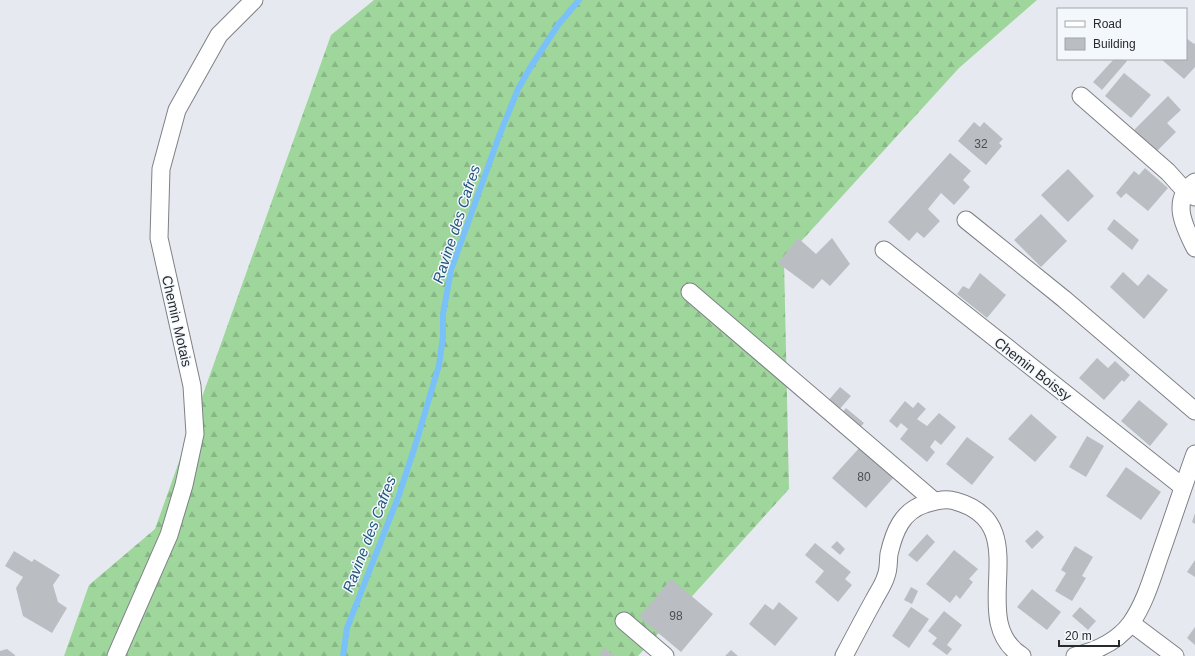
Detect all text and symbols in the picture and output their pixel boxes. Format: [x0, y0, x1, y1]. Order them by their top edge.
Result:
legend [1057, 8, 1187, 60]
text: Road [1093, 17, 1122, 31]
text: Building [1093, 37, 1136, 51]
house number: 32 [974, 137, 988, 151]
water label: Ravine des Cafres [429, 162, 483, 285]
street label: Chemin Motais [159, 274, 195, 368]
street label: Chemin Boissy [991, 334, 1075, 404]
house number: 80 [857, 470, 871, 484]
water label: Ravine des Cafres [339, 473, 399, 595]
house number: 98 [669, 609, 683, 623]
scale bar [1059, 622, 1119, 648]
text: 20 m [1065, 629, 1092, 643]

